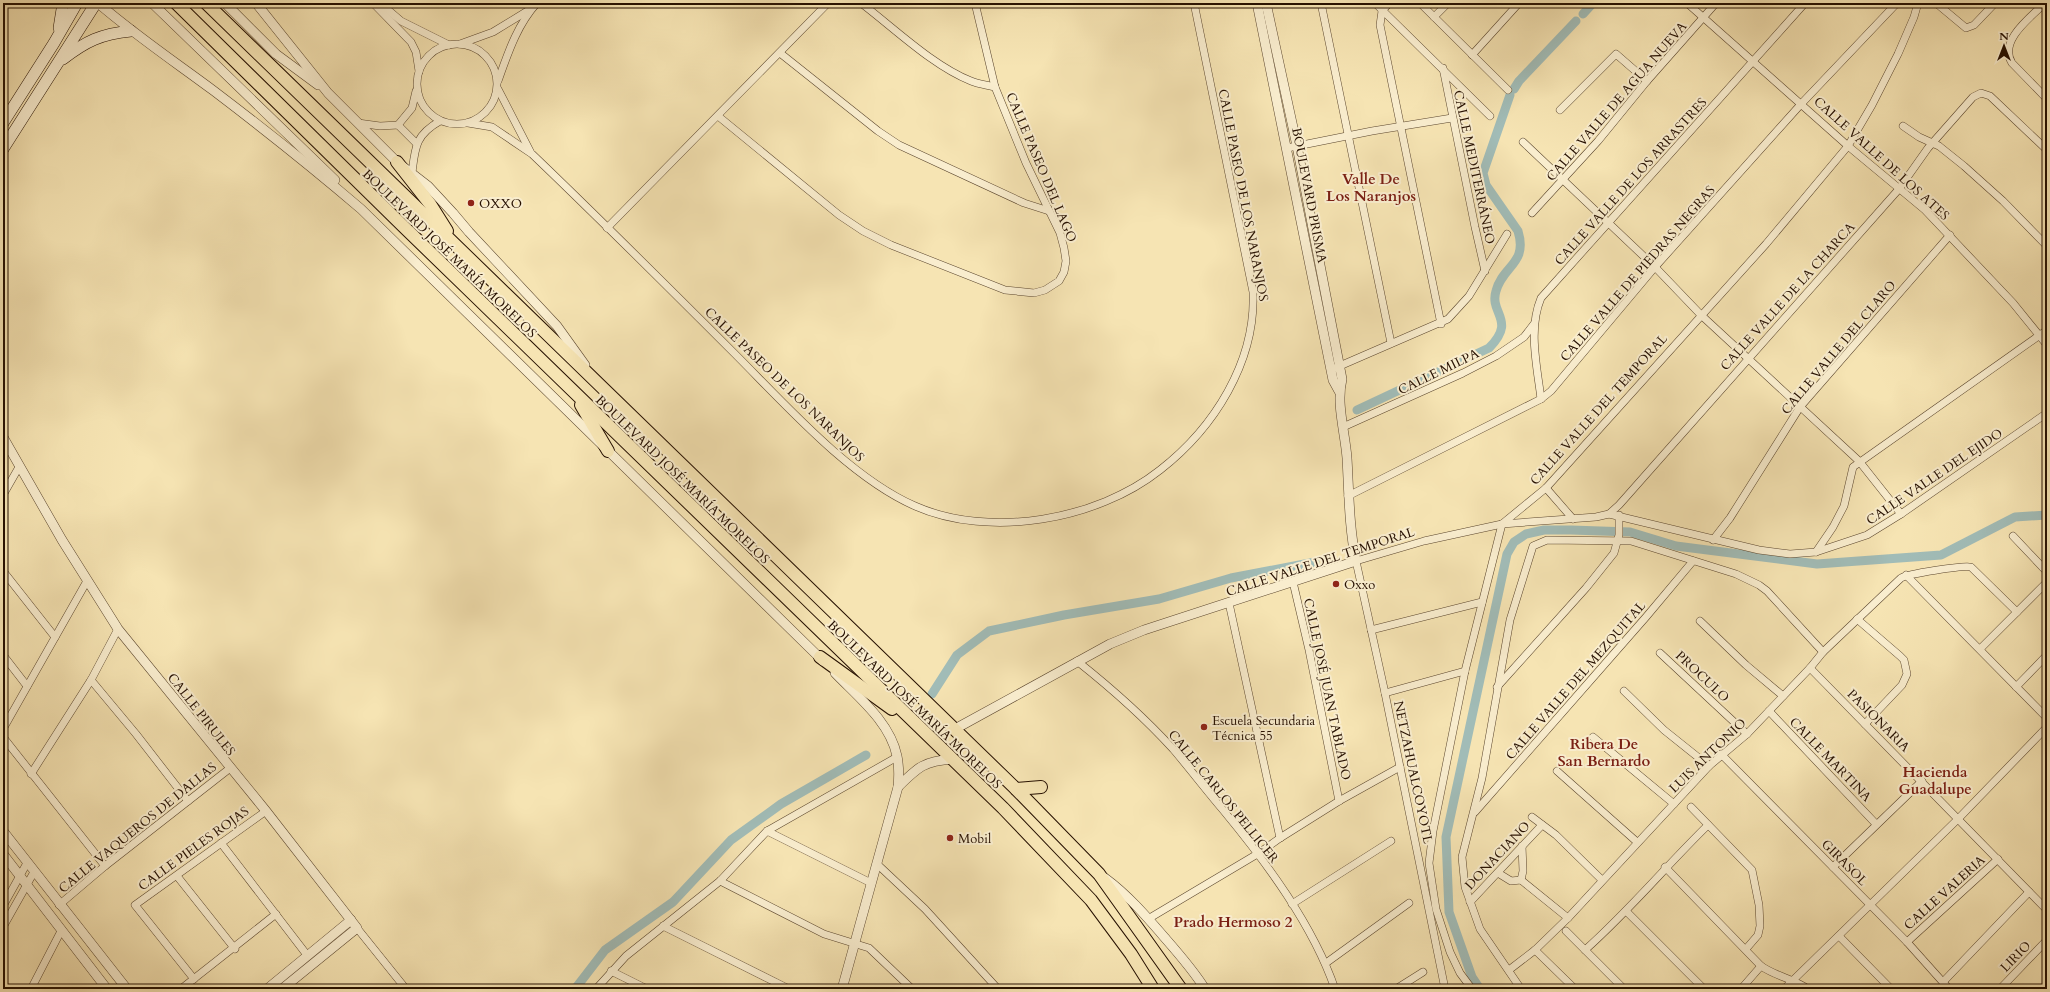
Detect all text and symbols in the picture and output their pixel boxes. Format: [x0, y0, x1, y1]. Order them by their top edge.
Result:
street label: CALLE VALLE DE AGUA NUEVA [1542, 17, 1692, 185]
north arrow [1984, 26, 2024, 66]
text: N [1999, 29, 2009, 44]
street label: CALLE PASEO DE LOS NARANJOS [1214, 88, 1272, 303]
street label: CALLE MEDITERRÁNEO [1449, 89, 1499, 246]
street label: CALLE PASEO DEL LAGO [1001, 90, 1081, 245]
street label: CALLE VALLE DE LOS ATES [1810, 93, 1953, 225]
street label: CALLE VALLE DE LOS ARRASTRES [1551, 94, 1711, 269]
street label: BOULEVARD PRISMA [1287, 126, 1331, 265]
street label: BOULEVARD JOSÉ MARÍA MORELOS [358, 165, 540, 342]
district label: Valle De Los Naranjos [1326, 169, 1416, 206]
street label: CALLE VALLE DE PIEDRAS NEGRAS [1556, 182, 1719, 365]
place label: OXXO [479, 195, 522, 213]
marker: OXXO [466, 198, 476, 208]
street label: CALLE VALLE DE LA CHARCA [1716, 218, 1860, 375]
street label: CALLE VALLE DEL CLARO [1777, 277, 1900, 418]
street label: CALLE PASEO DE LOS NARANJOS [700, 303, 868, 466]
street label: CALLE VALLE DEL TEMPORAL [1526, 330, 1672, 489]
street label: CALLE MILPA [1395, 344, 1483, 399]
street label: BOULEVARD JOSÉ MARÍA MORELOS [591, 391, 773, 568]
street label: CALLE VALLE DEL EJIDO [1863, 424, 2006, 529]
street label: CALLE VALLE DEL TEMPORAL [1224, 523, 1417, 601]
place label: Oxxo [1344, 576, 1375, 594]
marker: Oxxo [1331, 579, 1341, 589]
street label: CALLE JOSÉ JUAN TABLADO [1299, 597, 1355, 782]
street label: CALLE VALLE DEL MEZQUITAL [1502, 597, 1650, 764]
street label: BOULEVARD JOSÉ MARÍA MORELOS [823, 616, 1005, 793]
street label: PROCULO [1671, 647, 1733, 706]
street label: CALLE PIRULES [163, 669, 239, 760]
street label: PASIONARIA [1843, 685, 1914, 757]
street label: NETZAHUALCOYOTL [1389, 699, 1437, 845]
place label: Escuela Secundaria Técnica 55 [1212, 712, 1316, 745]
street label: CALLE MARTINA [1785, 713, 1876, 806]
street label: LUIS ANTONIO [1665, 714, 1750, 797]
marker: Escuela Secundaria Técnica 55 [1199, 722, 1209, 732]
street label: CALLE CARLOS PELLICER [1164, 726, 1283, 867]
district label: Ribera De San Bernardo [1558, 734, 1651, 771]
street label: CALLE VAQUEROS DE DALLAS [55, 758, 221, 897]
district label: Hacienda Guadalupe [1898, 762, 1972, 799]
street label: CALLE PIELES ROJAS [135, 802, 253, 895]
street label: DONACIANO [1461, 817, 1534, 894]
place label: Mobil [958, 830, 992, 848]
marker: Mobil [945, 833, 955, 843]
street label: GIRASOL [1817, 836, 1871, 890]
street label: CALLE VALERIA [1900, 851, 1990, 934]
district label: Prado Hermoso 2 [1174, 912, 1293, 932]
street label: LIRIO [1996, 937, 2035, 976]

